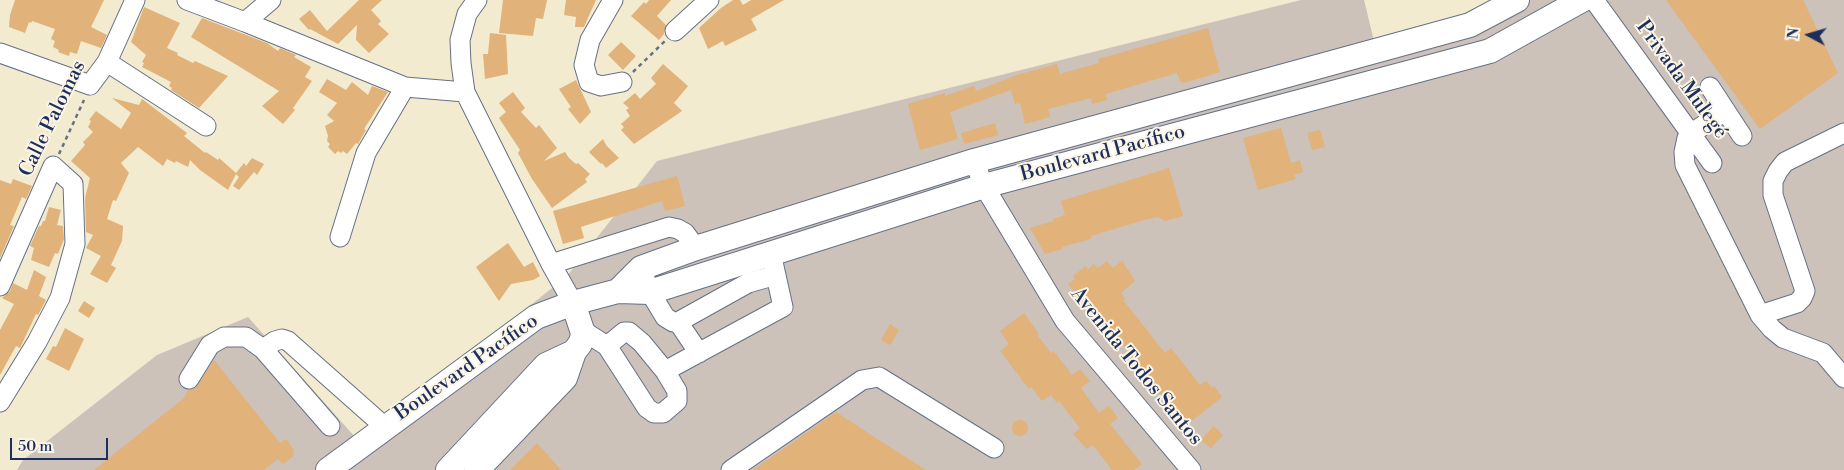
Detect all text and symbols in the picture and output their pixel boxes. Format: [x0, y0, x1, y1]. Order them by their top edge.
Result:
north arrow [1784, 10, 1834, 60]
street label: Privada Mulegé [1630, 16, 1732, 144]
text: N [1785, 27, 1804, 40]
street label: Calle Palomas [15, 57, 91, 181]
street label: Boulevard Pacífico [1018, 120, 1188, 188]
street label: Avenida Todos Santos [1065, 283, 1207, 451]
street label: Boulevard Pacífico [391, 310, 543, 426]
scale bar [12, 428, 110, 460]
text: 50 m [18, 437, 52, 456]

